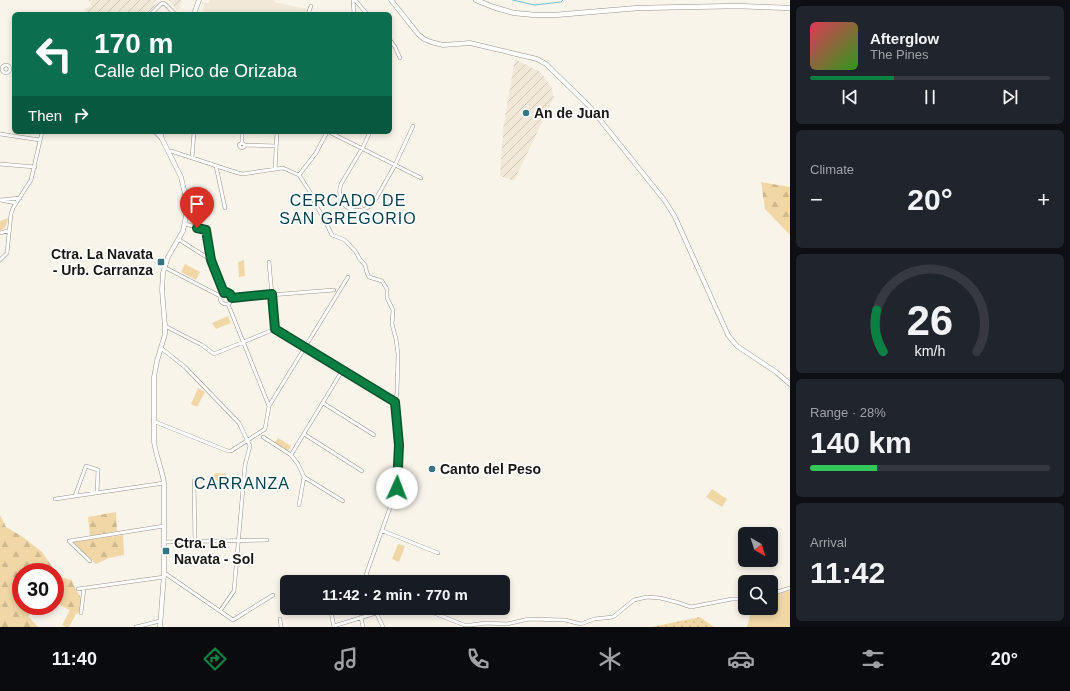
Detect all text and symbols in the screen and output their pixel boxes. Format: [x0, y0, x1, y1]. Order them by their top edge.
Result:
icon: left [28, 28, 80, 80]
text: 170 m [94, 28, 173, 59]
text: Afterglow [870, 30, 939, 47]
text: The Pines [870, 47, 929, 62]
text: Calle del Pico de Orizaba [94, 61, 297, 81]
icon: previous [839, 86, 861, 108]
icon: pause [919, 86, 941, 108]
icon: next [999, 86, 1021, 108]
icon: right [70, 104, 92, 126]
place label: An de Juan [534, 105, 609, 121]
text: Then [28, 107, 62, 124]
marker: An de Juan [521, 108, 531, 118]
text: Climate [810, 162, 854, 177]
text: 20° [907, 183, 953, 216]
pin [180, 187, 214, 228]
text: − [810, 187, 823, 212]
text: + [1037, 187, 1050, 212]
district label: CERCADO DE SAN GREGORIO [279, 192, 417, 227]
icon: arrive [186, 193, 208, 215]
place label: Ctra. La Navata - Urb. Carranza [51, 246, 153, 278]
marker: Ctra. La Navata - Urb. Carranza [156, 257, 166, 267]
text: 26 [907, 296, 953, 343]
text: km/h [915, 342, 946, 358]
text: Range · 28% [810, 405, 886, 420]
text: 140 km [810, 426, 912, 459]
place label: Canto del Peso [440, 461, 541, 477]
marker: Canto del Peso [427, 464, 437, 474]
position arrow [376, 467, 418, 509]
district label: CARRANZA [194, 475, 290, 492]
north arrow [738, 527, 778, 567]
map controls [738, 527, 778, 615]
place label: Ctra. La Navata - Sol [174, 535, 254, 567]
text: Arrival [810, 535, 847, 550]
marker: Ctra. La Navata - Sol [161, 546, 171, 556]
text: 11:42 [810, 556, 885, 589]
speed limit sign: 30 [12, 563, 64, 615]
button: search [738, 575, 778, 615]
text: 11:42 · 2 min · 770 m [322, 586, 468, 603]
icon: directions [201, 645, 229, 673]
icon: music [332, 645, 360, 673]
icon: phone [464, 645, 492, 673]
icon: climate [596, 645, 624, 673]
icon: car [727, 645, 755, 673]
icon: filters [859, 645, 887, 673]
text: 11:40 [52, 649, 97, 669]
text: 20° [991, 649, 1018, 669]

